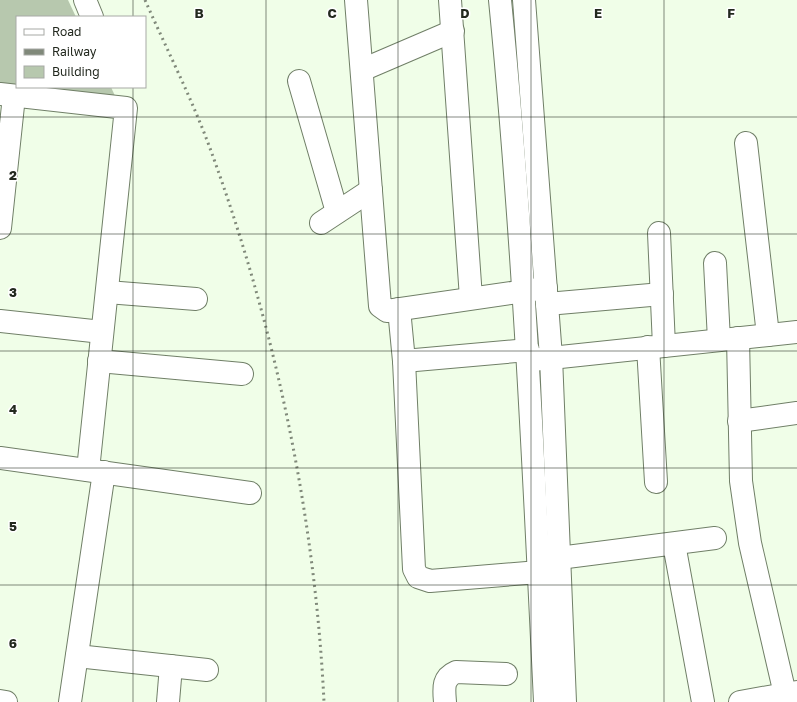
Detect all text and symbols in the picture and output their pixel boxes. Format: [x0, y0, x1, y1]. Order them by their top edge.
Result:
text: B [194, 5, 204, 21]
text: C [327, 5, 337, 21]
text: D [460, 5, 470, 21]
text: E [594, 5, 602, 21]
text: F [727, 5, 735, 21]
legend [16, 16, 146, 88]
text: Road [52, 24, 81, 39]
text: Railway [52, 44, 97, 59]
text: Building [52, 64, 100, 79]
text: 2 [9, 167, 17, 183]
text: 3 [9, 284, 17, 300]
text: 4 [9, 401, 17, 417]
text: 5 [9, 518, 17, 534]
text: 6 [9, 635, 17, 651]

